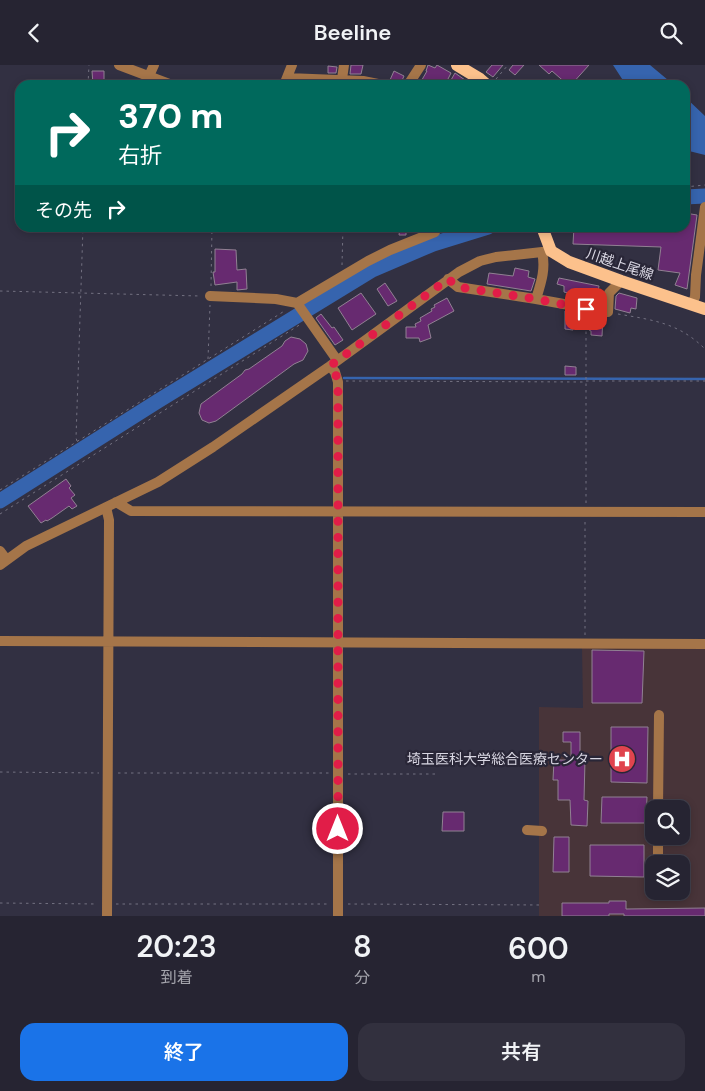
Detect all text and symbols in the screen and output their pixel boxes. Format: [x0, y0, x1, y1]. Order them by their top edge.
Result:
text: Beeline [314, 18, 391, 47]
icon: back [20, 19, 48, 47]
icon: search [657, 19, 685, 47]
text: 370 m [118, 93, 223, 139]
icon: right [35, 100, 100, 165]
text: 右折 [118, 141, 162, 170]
icon: right [102, 195, 130, 223]
text: その先 [35, 198, 92, 223]
street label: 川越上尾線 [584, 244, 656, 284]
pin [565, 288, 607, 330]
icon: arrive [572, 295, 600, 323]
hospital icon: 埼玉医科大学総合医療センター [607, 744, 637, 774]
place label: 埼玉医科大学総合医療センター [407, 750, 603, 768]
map controls [645, 800, 690, 900]
button: search [645, 800, 690, 845]
position arrow [311, 802, 363, 854]
button: layers [645, 855, 690, 900]
text: 20:23 [136, 927, 217, 966]
text: 8 [353, 927, 372, 966]
text: 600 [508, 929, 569, 968]
text: m [531, 966, 545, 987]
text: 到着 [160, 967, 192, 988]
text: 分 [354, 967, 370, 988]
button: 終了 [20, 1023, 348, 1081]
button: 共有 [358, 1023, 685, 1081]

